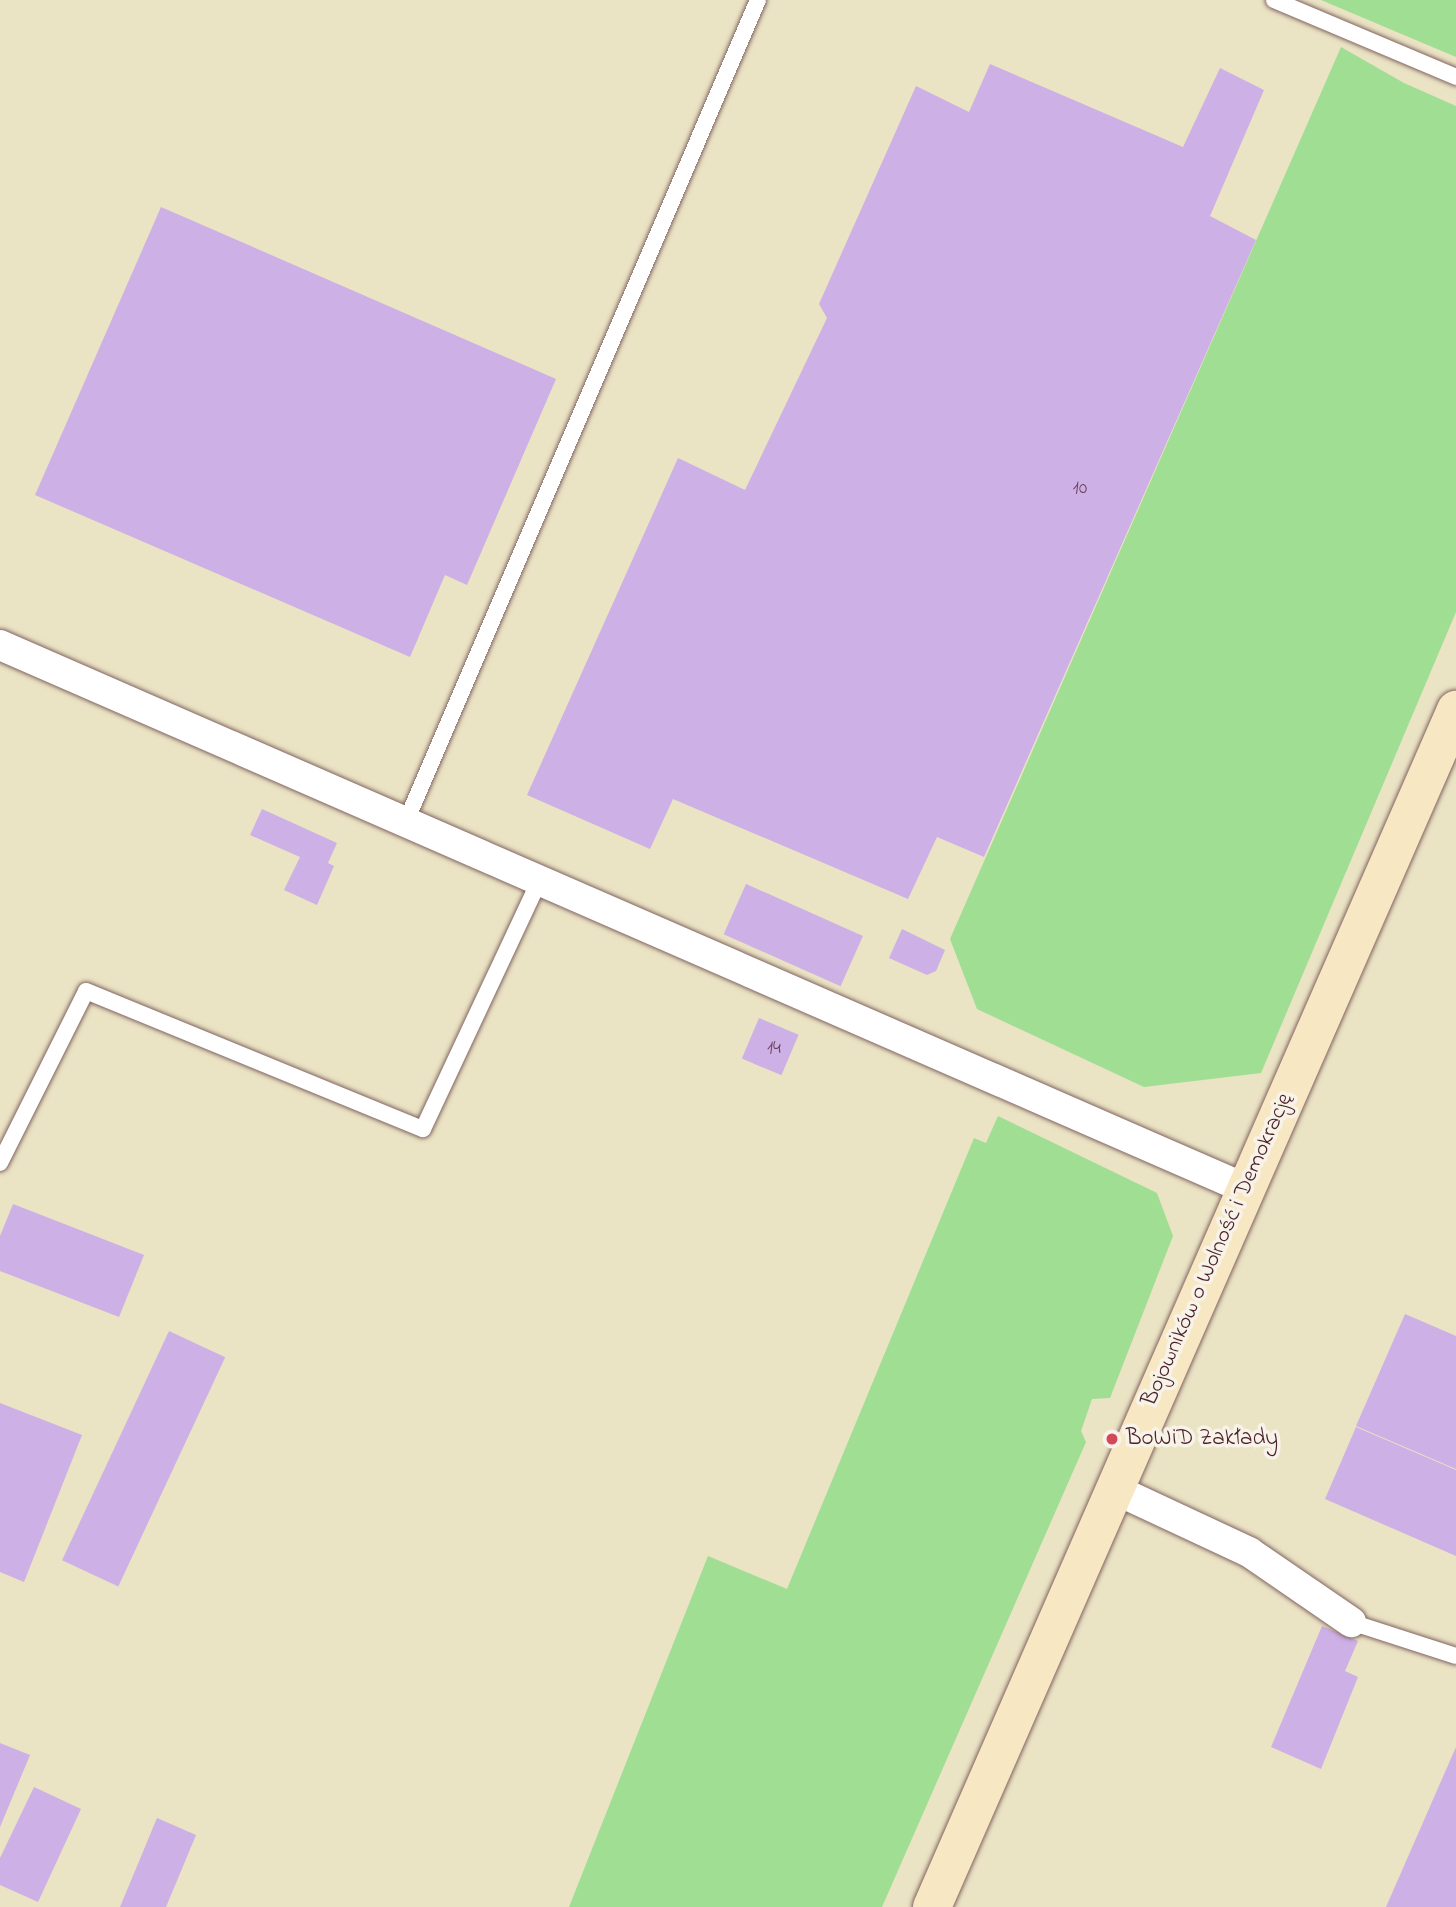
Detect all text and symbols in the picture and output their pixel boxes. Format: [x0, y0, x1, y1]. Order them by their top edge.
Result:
house number: 10 [1073, 478, 1087, 500]
house number: 14 [767, 1038, 781, 1060]
street label: Bojowników o Wolność i Demokrację [1136, 1089, 1300, 1411]
place label: BoWiD Zakłady [1126, 1425, 1278, 1453]
marker: BoWiD Zakłady [1104, 1431, 1120, 1447]

